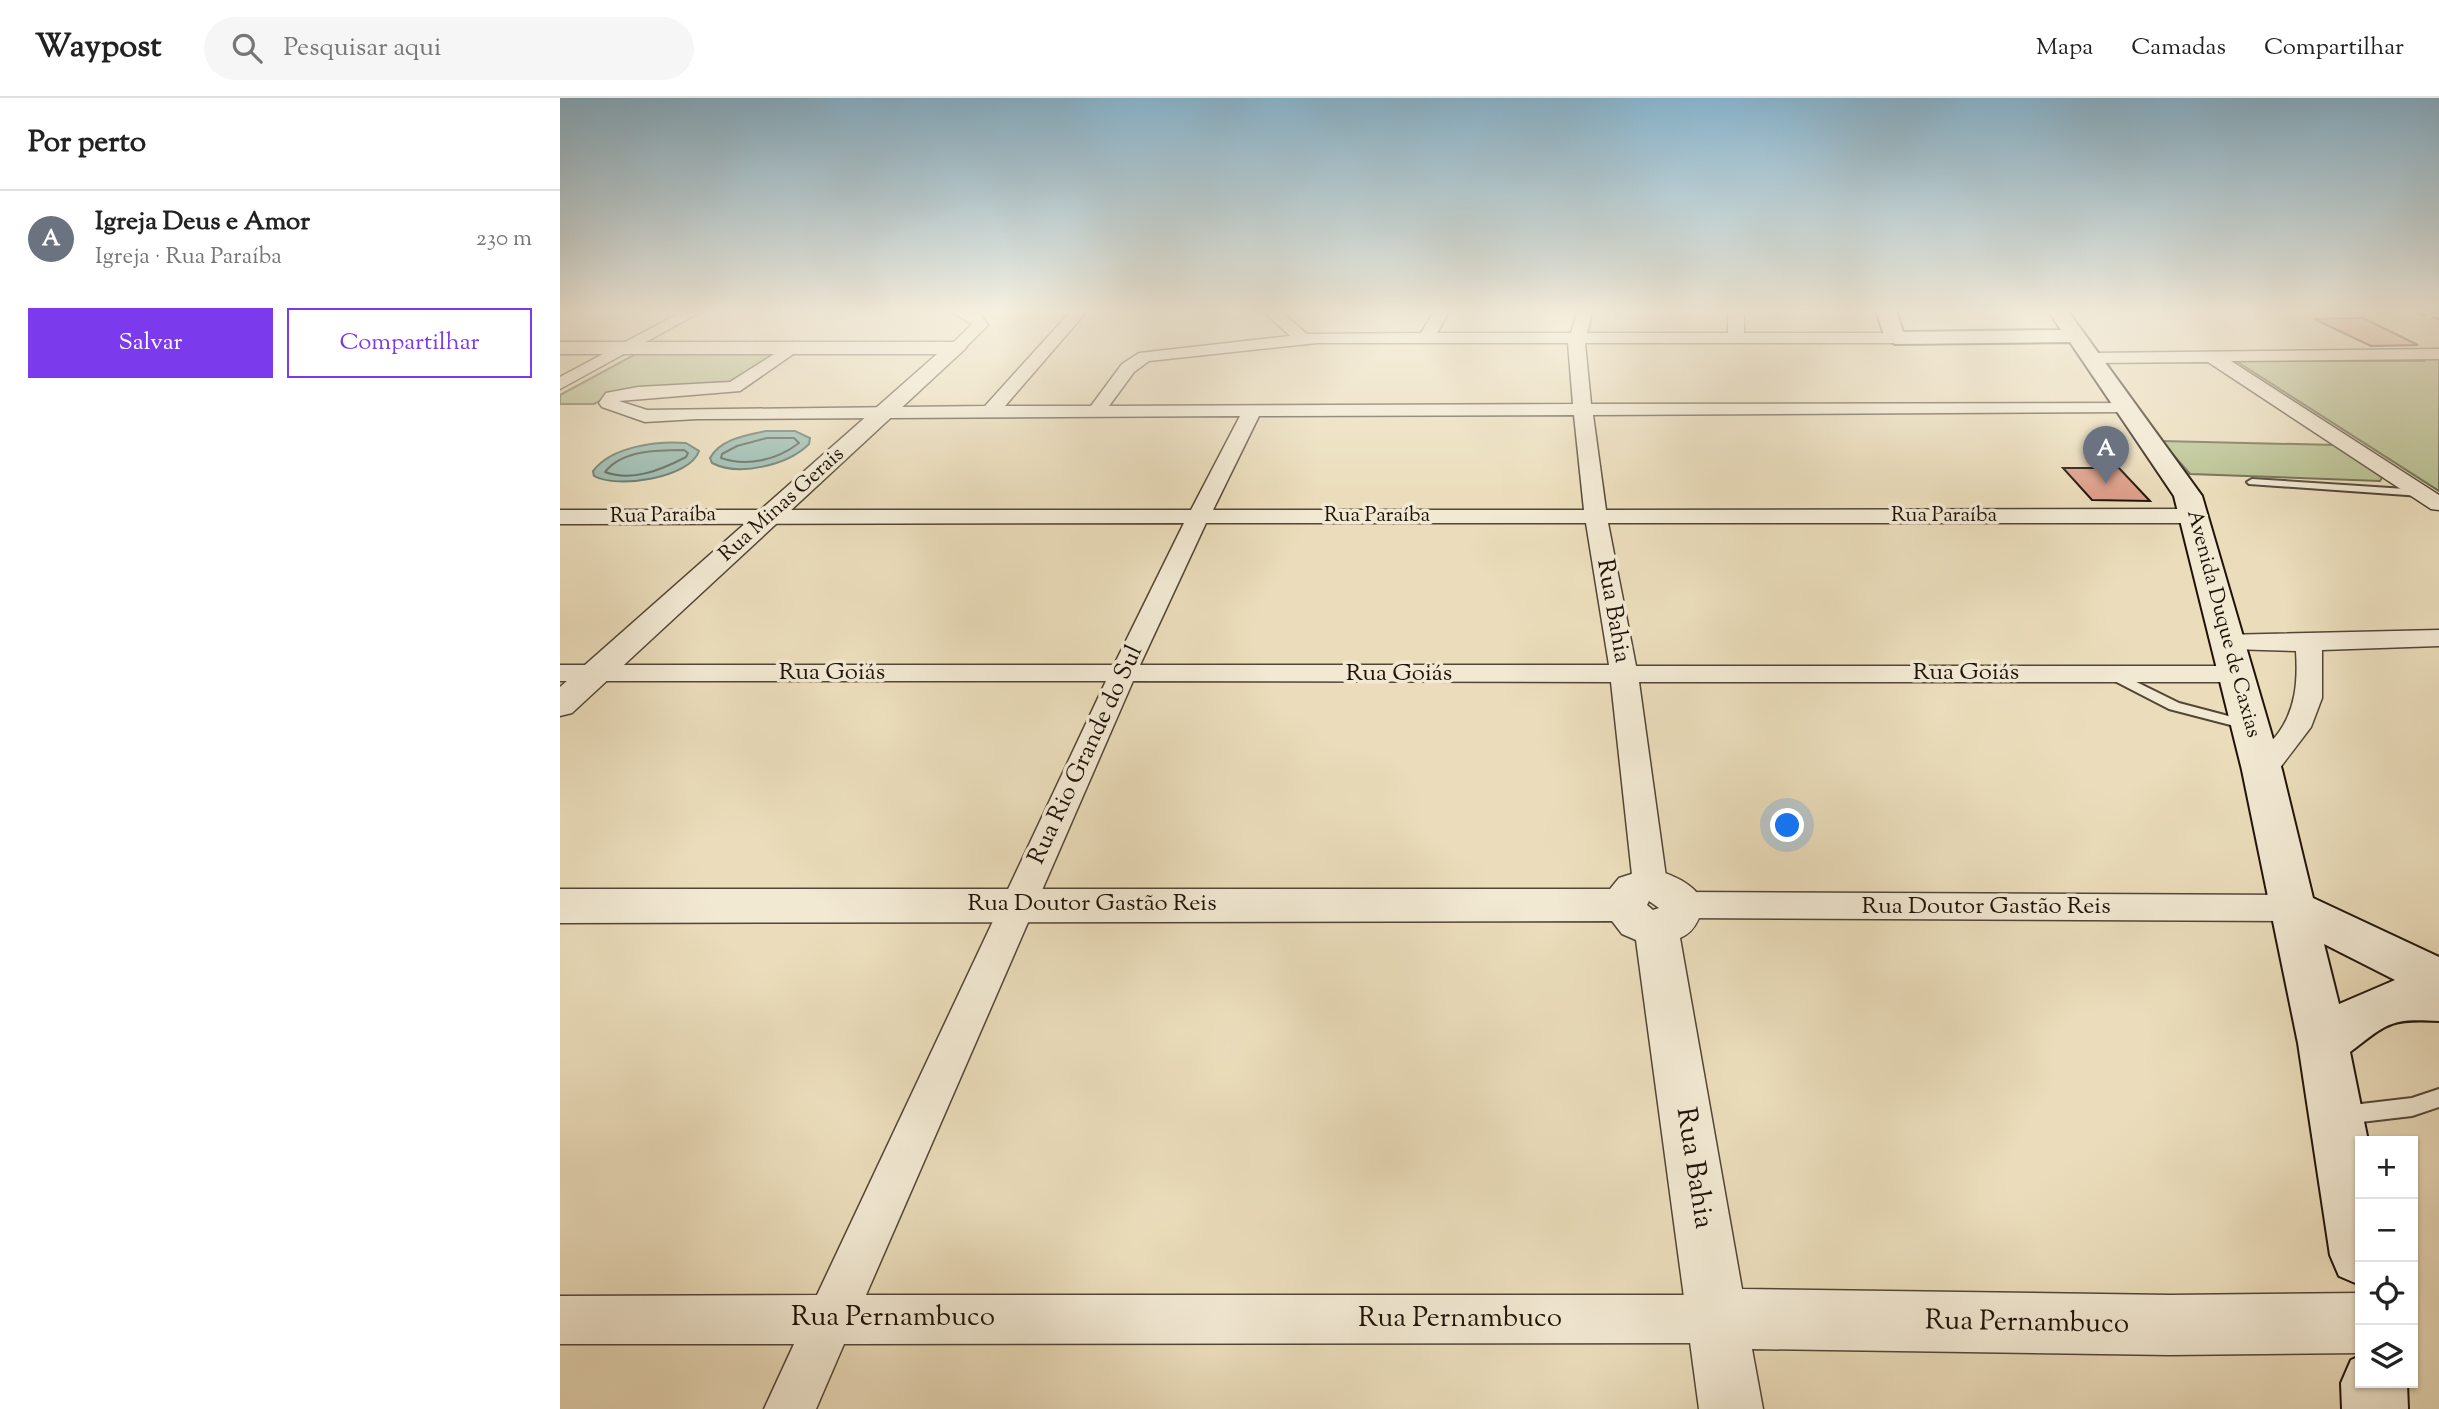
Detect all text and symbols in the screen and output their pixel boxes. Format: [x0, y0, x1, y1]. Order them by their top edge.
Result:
search box [204, 17, 694, 80]
text: Waypost [35, 24, 162, 72]
icon: search [228, 29, 266, 67]
text: Pesquisar aqui [284, 30, 441, 67]
text: Mapa [2036, 31, 2093, 65]
text: Camadas [2131, 31, 2226, 65]
text: Compartilhar [2264, 31, 2404, 65]
text: Por perto [28, 122, 146, 165]
text: Igreja Deus e Amor [95, 204, 310, 241]
text: A [42, 223, 60, 256]
text: 230 m [476, 223, 532, 256]
text: Igreja · Rua Paraíba [95, 241, 282, 274]
button: Salvar [28, 308, 273, 378]
button: Compartilhar [287, 308, 532, 378]
pin: A [2083, 426, 2129, 484]
street label: Rua Minas Gerais [713, 440, 851, 570]
street label: Rua Paraíba [610, 500, 717, 532]
street label: Rua Paraíba [1324, 501, 1430, 531]
street label: Rua Paraíba [1891, 501, 1997, 531]
street label: Avenida Duque de Caxias [2178, 507, 2268, 741]
street label: Rua Bahia [1587, 556, 1639, 666]
street label: Rua Rio Grande do Sul [1020, 640, 1152, 870]
street label: Rua Goiás [779, 656, 885, 690]
street label: Rua Goiás [1913, 656, 2019, 690]
street label: Rua Goiás [1346, 657, 1452, 691]
your location [1770, 808, 1804, 842]
street label: Rua Doutor Gastão Reis [967, 887, 1217, 921]
street label: Rua Doutor Gastão Reis [1861, 890, 2111, 924]
street label: Rua Bahia [1665, 1105, 1723, 1232]
map controls [2355, 1136, 2418, 1388]
button: + [2355, 1136, 2418, 1199]
button: − [2355, 1199, 2418, 1262]
button: locate [2355, 1262, 2418, 1325]
street label: Rua Pernambuco [791, 1298, 995, 1338]
street label: Rua Pernambuco [1358, 1299, 1562, 1339]
street label: Rua Pernambuco [1925, 1301, 2129, 1345]
button: layers [2355, 1325, 2418, 1388]

